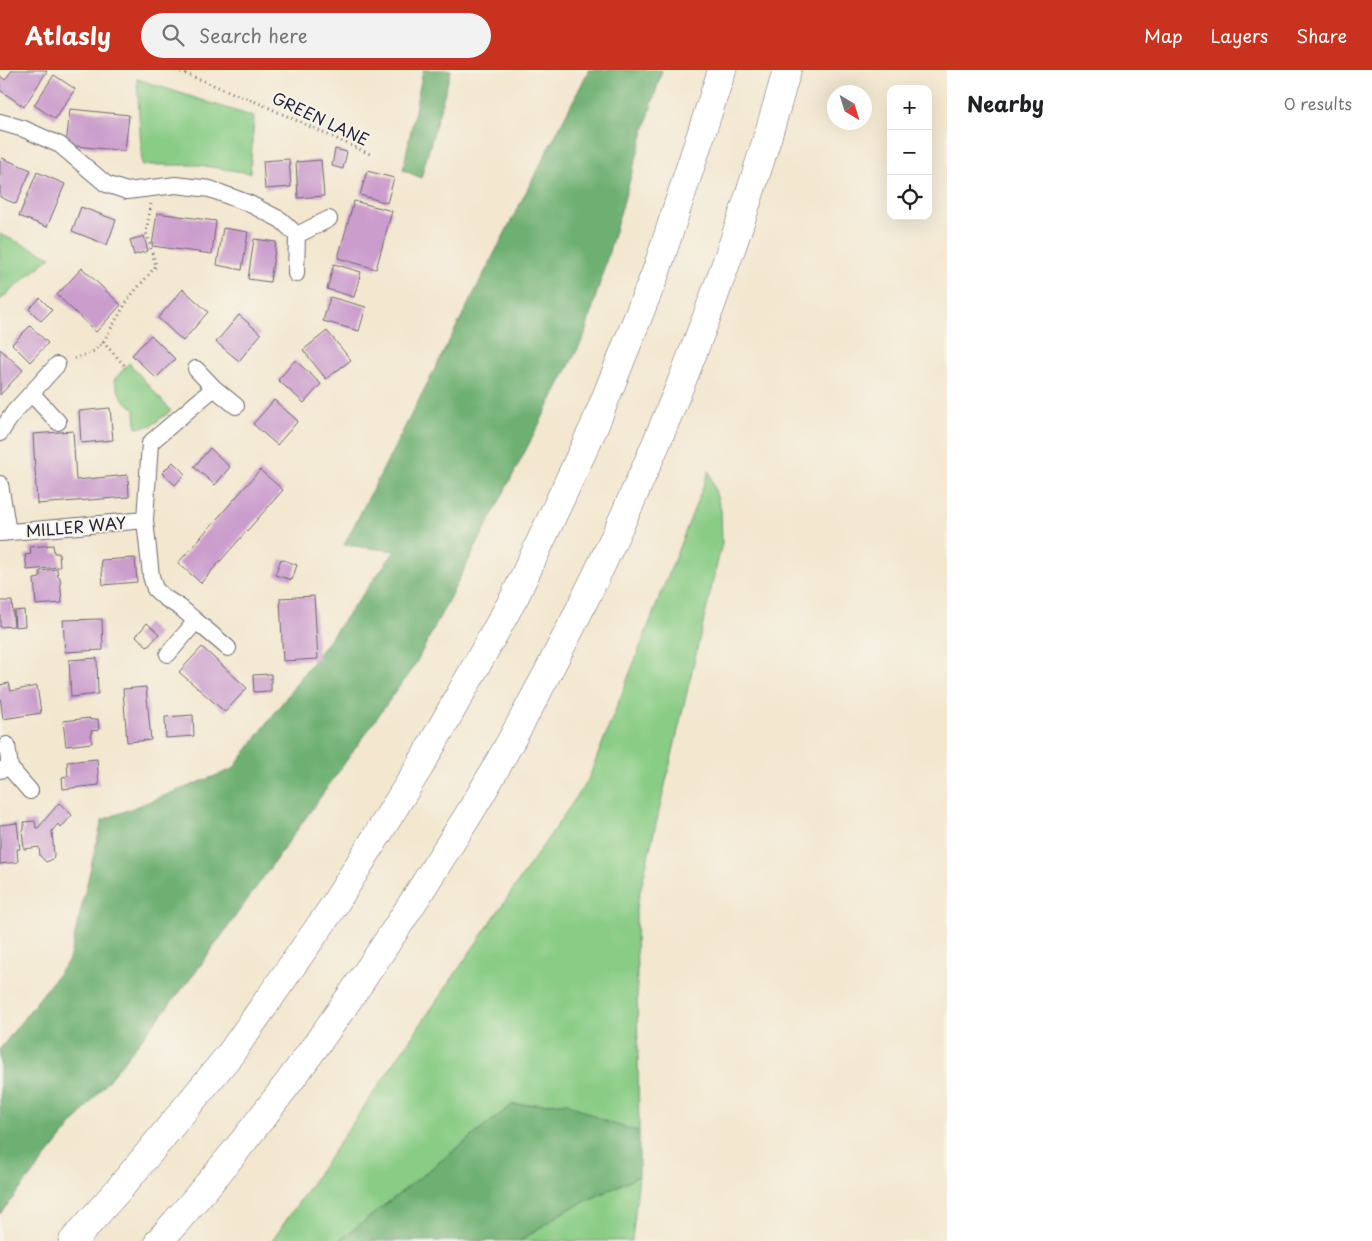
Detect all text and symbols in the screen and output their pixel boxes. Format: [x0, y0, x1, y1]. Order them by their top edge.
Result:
search box [141, 13, 491, 58]
text: Atlasly [25, 17, 111, 53]
icon: search [159, 21, 187, 49]
text: Search here [199, 21, 308, 49]
text: Map [1144, 22, 1183, 49]
text: Layers [1211, 22, 1268, 49]
text: Share [1296, 22, 1347, 49]
street label: GREEN LANE [269, 85, 373, 151]
north arrow [827, 85, 872, 130]
map controls [887, 85, 932, 220]
button: + [887, 85, 932, 130]
text: Nearby [967, 87, 1044, 119]
text: 0 results [1284, 91, 1352, 115]
button: − [887, 130, 932, 175]
button: locate [887, 175, 932, 220]
street label: MILLER WAY [25, 510, 127, 542]

